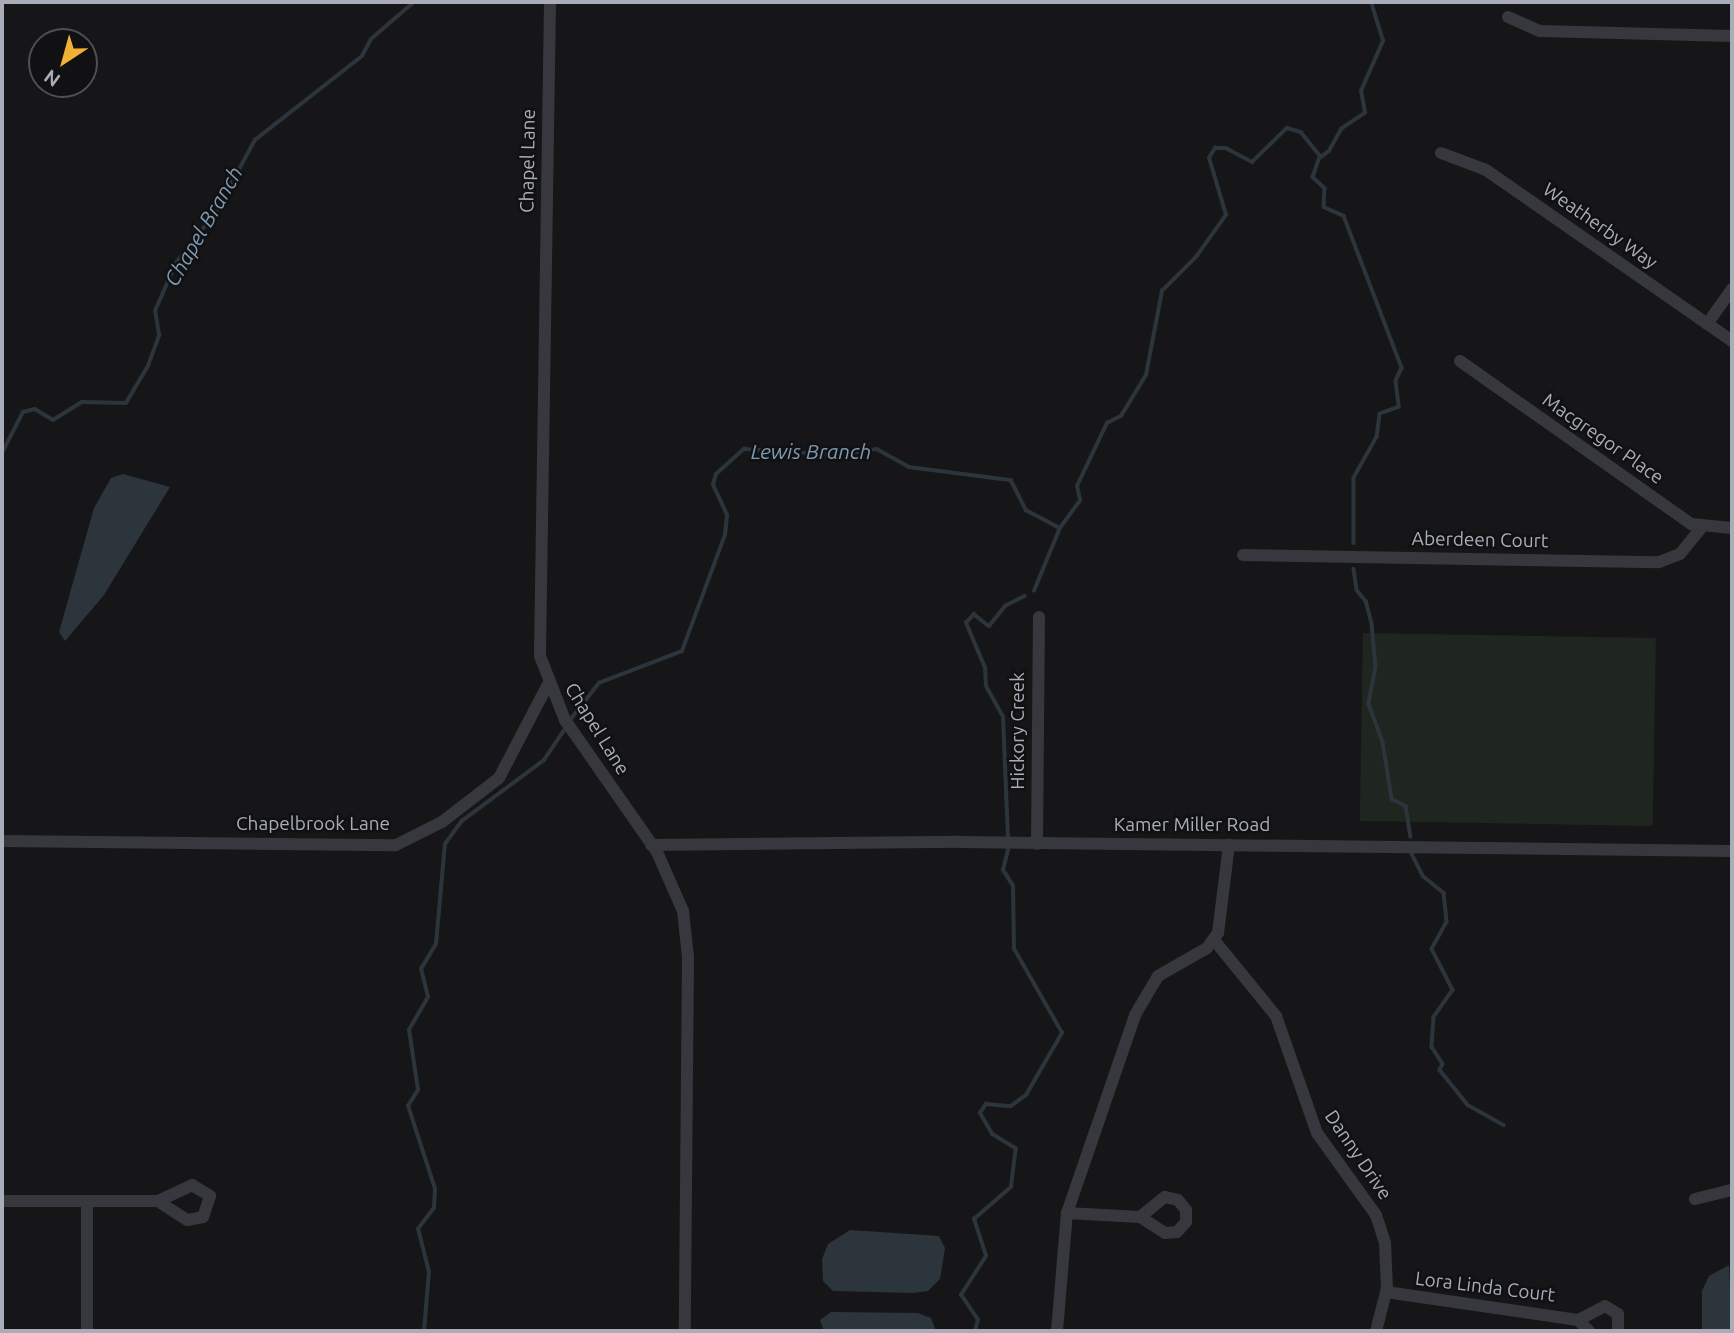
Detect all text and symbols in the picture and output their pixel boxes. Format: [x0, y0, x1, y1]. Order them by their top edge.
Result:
north arrow [28, 28, 98, 98]
text: N [40, 65, 64, 91]
street label: Chapel Lane [516, 109, 540, 213]
water label: Chapel Branch [159, 162, 247, 290]
street label: Weatherby Way [1538, 178, 1662, 274]
street label: Macgregor Place [1538, 389, 1668, 489]
water label: Lewis Branch [751, 438, 871, 464]
street label: Aberdeen Court [1411, 527, 1549, 553]
street label: Hickory Creek [1007, 672, 1029, 790]
street label: Chapel Lane [560, 679, 634, 779]
street label: Chapelbrook Lane [236, 813, 390, 835]
street label: Kamer Miller Road [1114, 814, 1270, 836]
street label: Danny Drive [1320, 1106, 1396, 1204]
street label: Lora Linda Court [1414, 1267, 1556, 1307]

